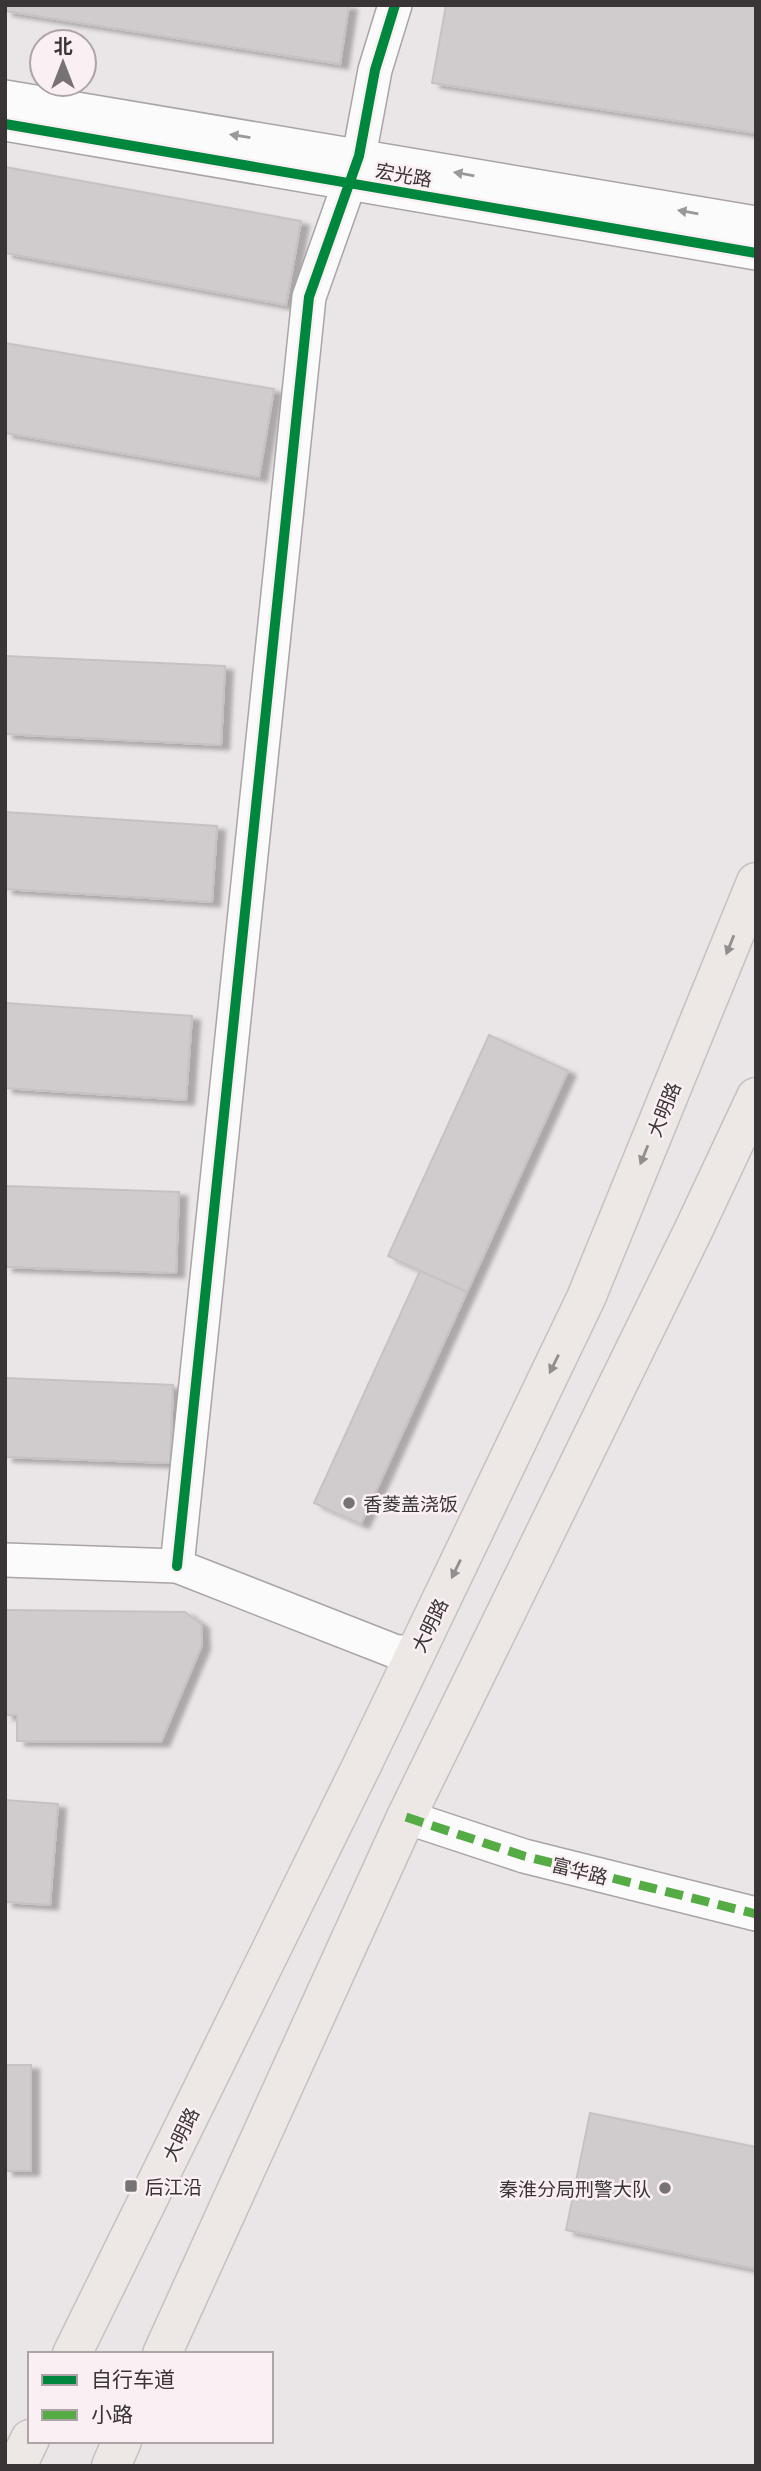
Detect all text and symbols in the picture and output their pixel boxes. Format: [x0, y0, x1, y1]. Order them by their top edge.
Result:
north arrow [28, 28, 98, 98]
text: 北 [53, 31, 73, 59]
one-way arrow [229, 130, 251, 141]
street label: 宏光路 [373, 155, 435, 193]
one-way arrow [453, 168, 475, 179]
one-way arrow [677, 206, 699, 217]
one-way arrow [724, 934, 735, 955]
street label: 大明路 [639, 1077, 687, 1141]
one-way arrow [639, 1145, 650, 1166]
one-way arrow [549, 1354, 560, 1374]
place label: 香菱盖浇饭 [363, 1489, 458, 1517]
marker: 香菱盖浇饭 [341, 1495, 357, 1511]
one-way arrow [450, 1559, 461, 1579]
street label: 大明路 [404, 1593, 454, 1657]
street label: 富华路 [549, 1850, 611, 1890]
street label: 大明路 [155, 2102, 205, 2166]
place label: 后江沿 [145, 2172, 202, 2200]
place label: 秦淮分局刑警大队 [499, 2174, 651, 2202]
marker: 后江沿 [123, 2178, 139, 2194]
marker: 秦淮分局刑警大队 [657, 2180, 673, 2196]
legend [28, 2352, 273, 2443]
text: 自行车道 [91, 2362, 175, 2393]
text: 小路 [91, 2397, 133, 2428]

